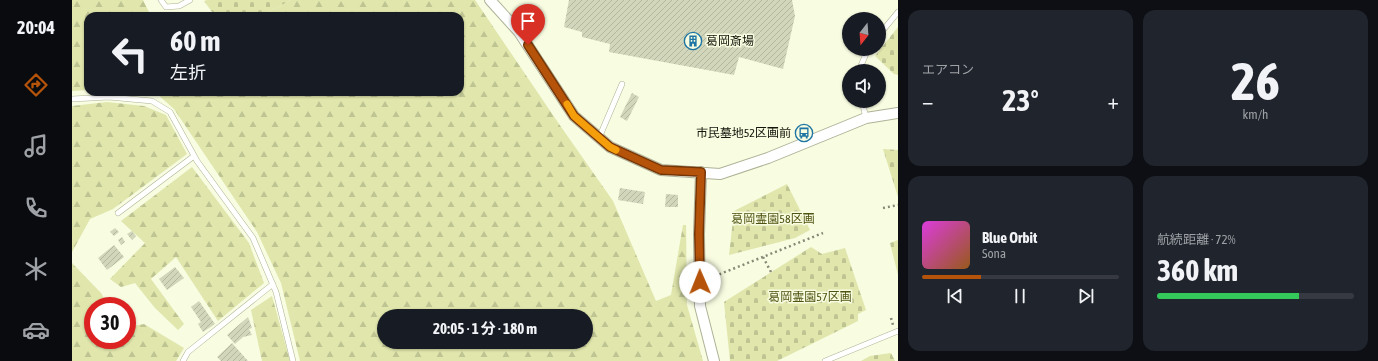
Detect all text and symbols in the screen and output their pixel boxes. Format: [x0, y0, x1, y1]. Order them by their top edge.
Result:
pin [511, 4, 545, 45]
icon: arrive [517, 10, 539, 32]
north arrow [842, 12, 886, 56]
map controls [842, 12, 886, 108]
text: 20:04 [17, 17, 55, 38]
text: 60 m [170, 25, 220, 57]
icon: left [104, 28, 156, 80]
building icon: 葛岡斎場 [683, 31, 703, 51]
place label: 葛岡斎場 [706, 34, 754, 48]
text: 26 [1231, 51, 1280, 111]
text: 左折 [170, 62, 206, 83]
text: エアコン [922, 62, 974, 77]
button: sound [842, 64, 886, 108]
icon: directions [22, 71, 50, 99]
text: 23° [1002, 83, 1039, 117]
text: − [922, 88, 933, 114]
text: + [1108, 88, 1119, 114]
text: km/h [1243, 107, 1268, 122]
bus stop icon: 市民墓地52区画前 [794, 123, 814, 143]
place label: 市民墓地52区画前 [696, 126, 791, 140]
icon: music [22, 132, 50, 160]
icon: phone [22, 194, 50, 222]
park label: 葛岡霊園58区画 [731, 212, 815, 226]
text: Blue Orbit [982, 229, 1037, 246]
text: 航続距離 · 72% [1157, 232, 1236, 247]
text: Sona [982, 246, 1006, 261]
text: 360 km [1157, 253, 1238, 287]
icon: climate [22, 255, 50, 283]
position arrow [679, 261, 721, 303]
icon: previous [944, 285, 966, 307]
icon: pause [1009, 285, 1031, 307]
icon: next [1075, 285, 1097, 307]
park label: 葛岡霊園57区画 [768, 290, 852, 304]
speed limit sign: 30 [84, 297, 136, 349]
icon: car [22, 316, 50, 344]
text: 20:05 · 1 分 · 180 m [433, 320, 537, 337]

